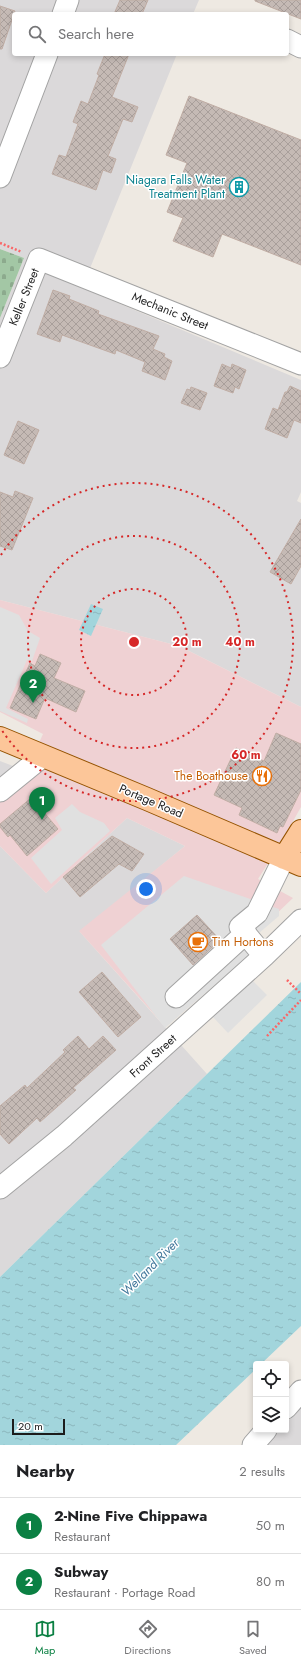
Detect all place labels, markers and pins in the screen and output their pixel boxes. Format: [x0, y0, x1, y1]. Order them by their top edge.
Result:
place label: Niagara Falls Water Treatment Plant [126, 171, 226, 203]
building icon: Niagara Falls Water Treatment Plant [228, 176, 250, 198]
centre of rings [127, 635, 141, 649]
pin: 2 [20, 670, 46, 703]
restaurant icon: The Boathouse [251, 765, 273, 787]
place label: The Boathouse [174, 767, 248, 785]
pin: 1 [29, 787, 55, 820]
cafe icon: Tim Hortons [187, 931, 209, 953]
place label: Tim Hortons [212, 933, 274, 951]

